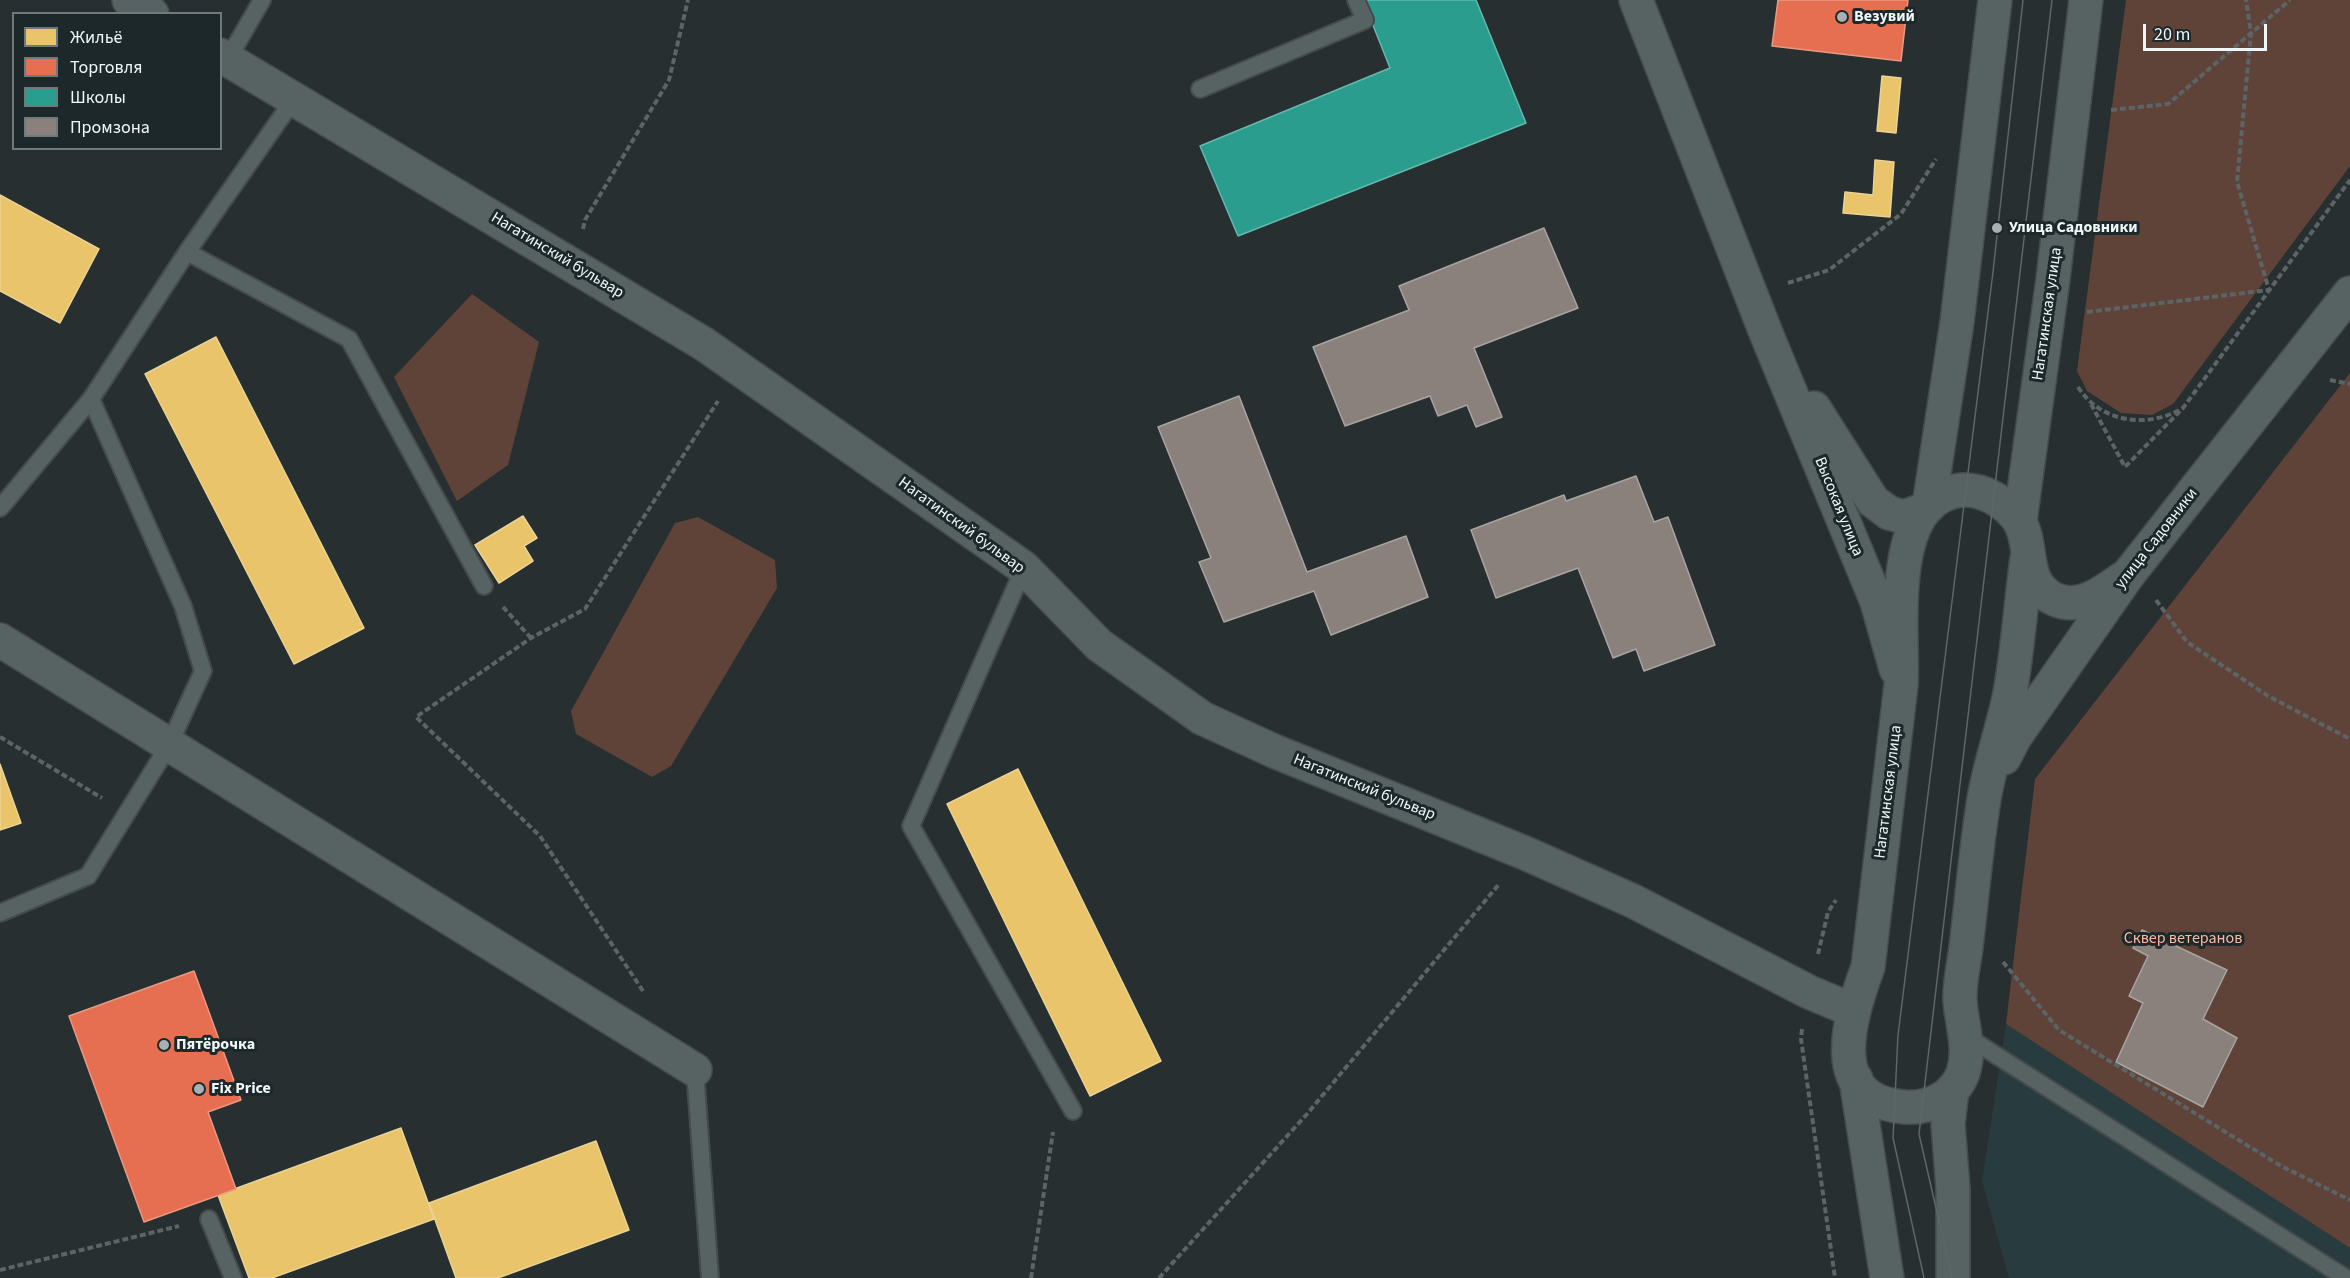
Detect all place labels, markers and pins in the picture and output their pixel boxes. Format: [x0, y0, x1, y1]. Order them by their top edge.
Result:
place label: Везувий [1854, 7, 1915, 27]
marker: Везувий [1835, 10, 1849, 24]
place label: Улица Садовники [2009, 218, 2138, 238]
marker: Улица Садовники [1990, 221, 2004, 235]
place label: Пятёрочка [176, 1035, 255, 1055]
marker: Пятёрочка [157, 1038, 171, 1052]
place label: Fix Price [211, 1079, 271, 1099]
marker: Fix Price [192, 1082, 206, 1096]

